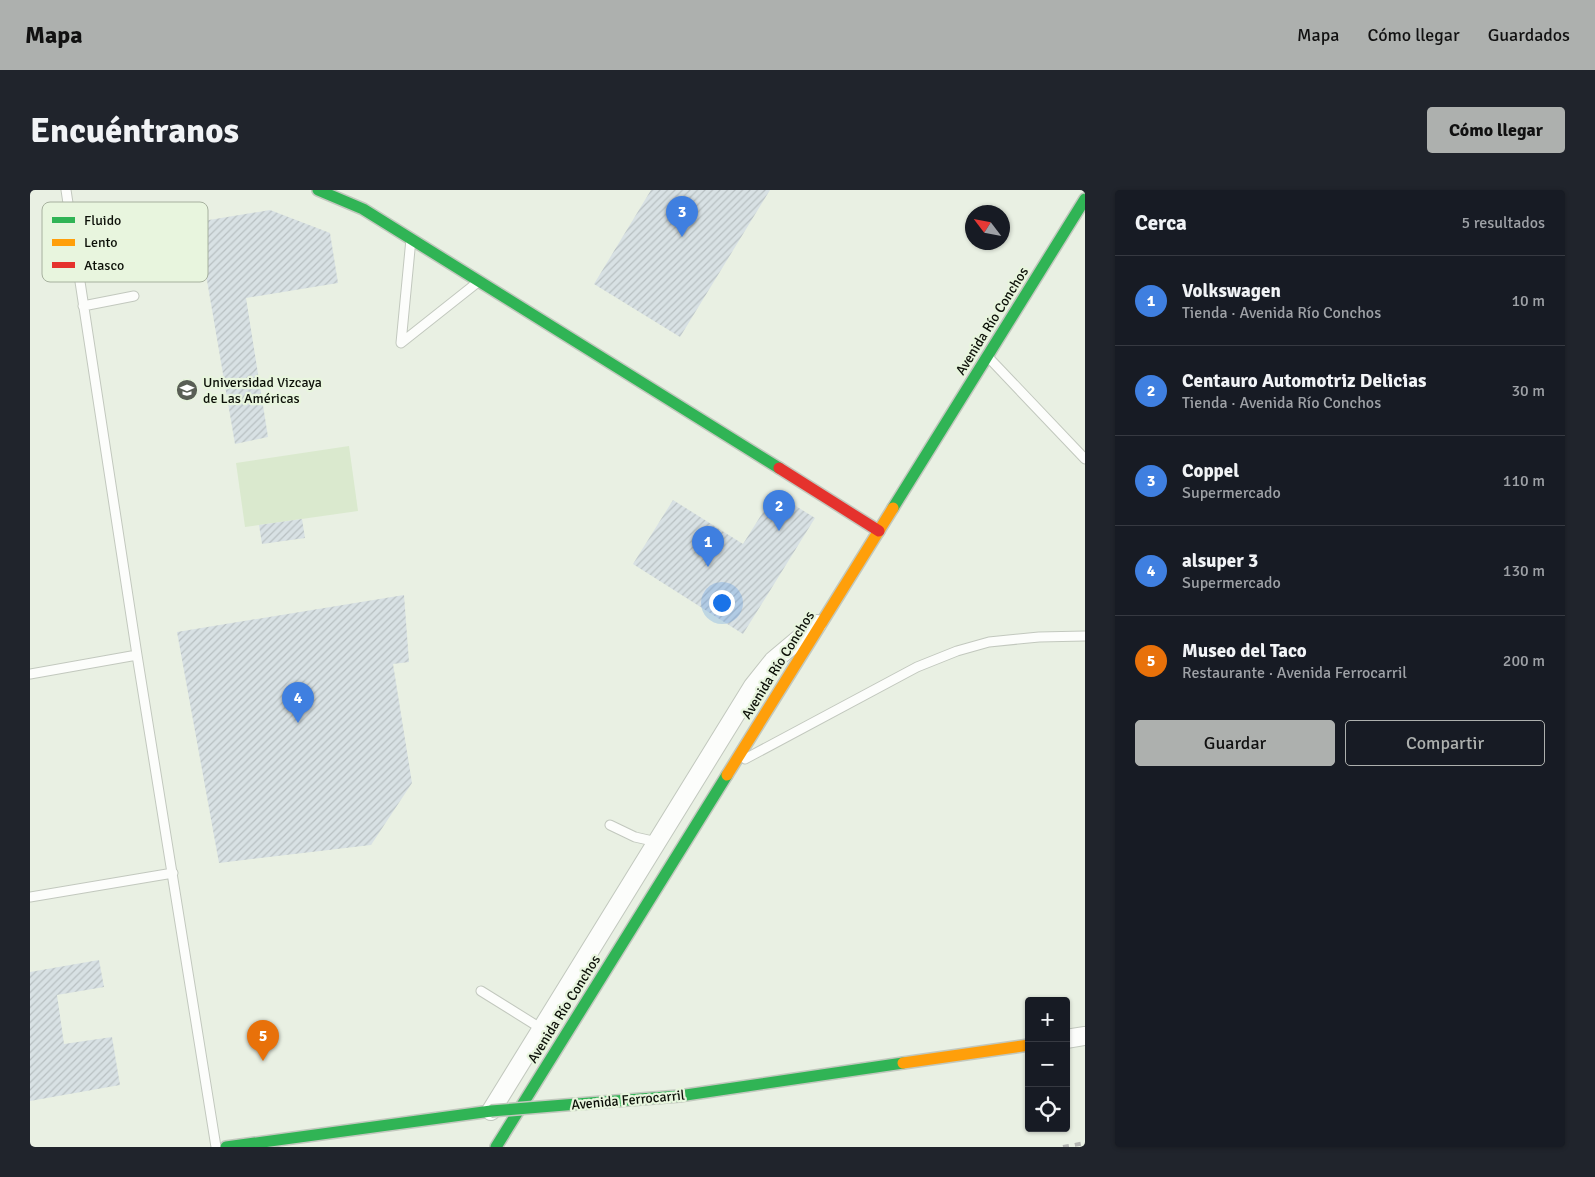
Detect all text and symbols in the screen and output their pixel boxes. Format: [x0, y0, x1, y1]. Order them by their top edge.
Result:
text: Mapa [25, 20, 83, 50]
text: Mapa [1297, 24, 1339, 46]
text: Cómo llegar [1367, 24, 1460, 46]
text: Guardados [1488, 24, 1570, 46]
button: Cómo llegar [1427, 107, 1565, 153]
text: Encuéntranos [30, 109, 239, 152]
pin: 3 [666, 196, 698, 237]
legend [42, 202, 208, 282]
north arrow [965, 205, 1010, 250]
text: Cerca [1135, 210, 1187, 236]
text: Fluido [84, 212, 121, 229]
text: 5 resultados [1462, 213, 1545, 233]
text: Lento [84, 234, 118, 251]
text: Atasco [84, 257, 124, 274]
street label: Avenida Río Conchos [952, 264, 1032, 378]
text: Volkswagen [1182, 279, 1281, 303]
text: 1 [1147, 291, 1155, 311]
text: 10 m [1511, 291, 1545, 311]
text: Tienda · Avenida Río Conchos [1182, 303, 1381, 323]
text: Centauro Automotriz Delicias [1182, 369, 1426, 393]
place label: Universidad Vizcaya de Las Américas [203, 374, 322, 407]
school or university icon: Universidad Vizcaya de Las Américas [175, 378, 199, 402]
text: 2 [1147, 381, 1155, 401]
text: 30 m [1511, 381, 1545, 401]
text: Tienda · Avenida Río Conchos [1182, 393, 1381, 413]
text: Coppel [1182, 459, 1239, 483]
text: 3 [1147, 471, 1155, 491]
text: 110 m [1503, 471, 1545, 491]
text: Supermercado [1182, 483, 1281, 503]
pin: 2 [763, 490, 795, 531]
pin: 1 [692, 526, 724, 567]
text: alsuper 3 [1182, 549, 1258, 573]
text: 4 [1147, 561, 1155, 581]
text: 130 m [1503, 561, 1545, 581]
text: Supermercado [1182, 573, 1281, 593]
your location [709, 590, 735, 616]
street label: Avenida Río Conchos [738, 608, 818, 722]
text: Museo del Taco [1182, 639, 1307, 663]
text: 5 [1147, 651, 1155, 671]
text: 200 m [1503, 651, 1545, 671]
text: Restaurante · Avenida Ferrocarril [1182, 663, 1407, 683]
pin: 4 [282, 682, 314, 723]
button: Guardar [1135, 720, 1335, 766]
button: Compartir [1345, 720, 1545, 766]
street label: Avenida Río Conchos [524, 952, 604, 1066]
map controls [1025, 997, 1070, 1132]
button: + [1025, 997, 1070, 1042]
pin: 5 [247, 1020, 279, 1061]
button: − [1025, 1042, 1070, 1087]
street label: Avenida Ferrocarril [571, 1087, 685, 1113]
button: locate [1025, 1087, 1070, 1132]

